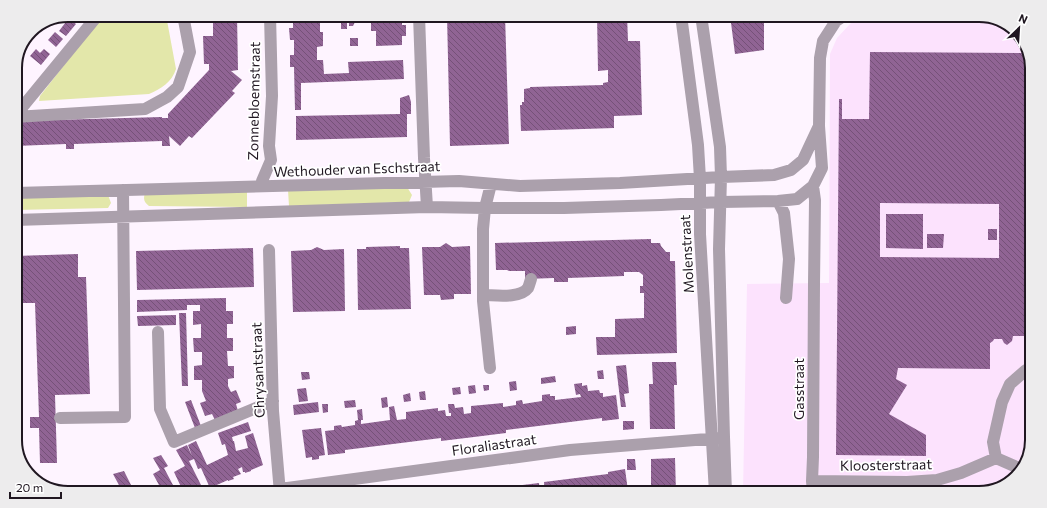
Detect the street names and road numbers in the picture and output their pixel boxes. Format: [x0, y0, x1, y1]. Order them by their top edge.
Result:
street label: Zonnebloemstraat [244, 41, 263, 161]
street label: Wethouder van Eschstraat [273, 157, 441, 180]
street label: Molenstraat [676, 214, 697, 294]
street label: Chrysantstraat [247, 322, 268, 418]
street label: Gasstraat [790, 358, 807, 420]
street label: Floraliastraat [451, 430, 538, 459]
street label: Kloosterstraat [840, 455, 932, 474]

